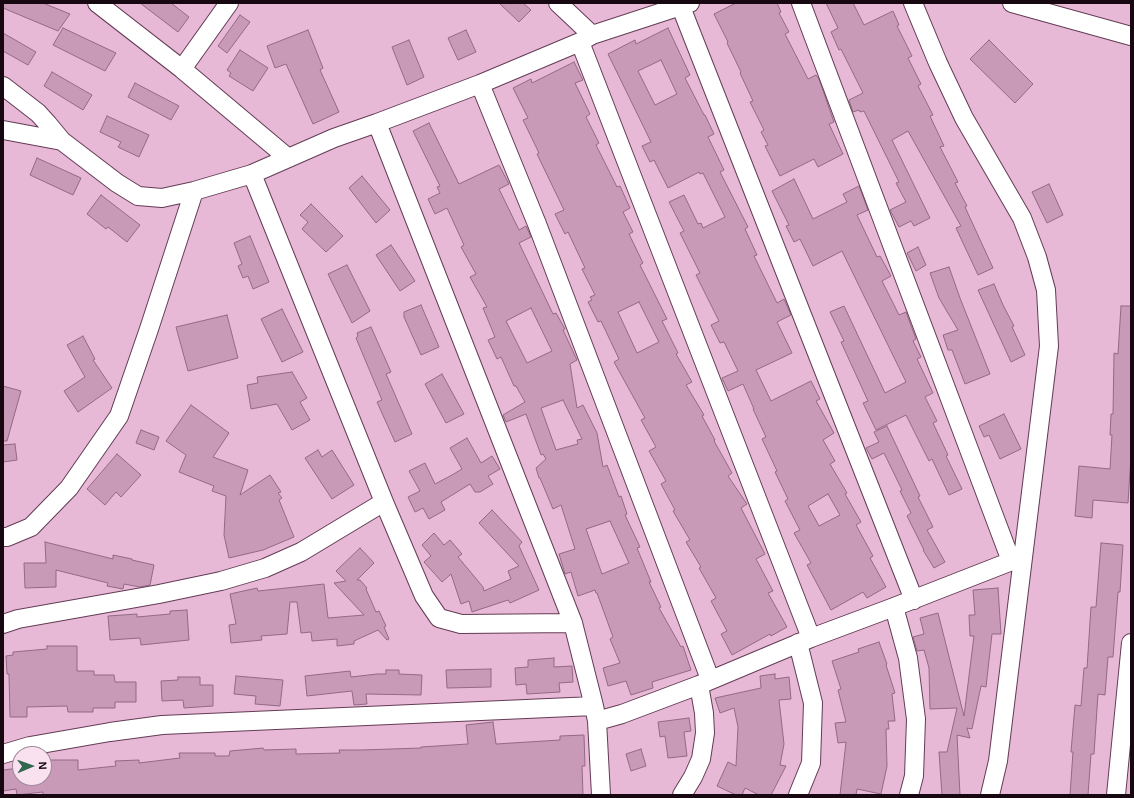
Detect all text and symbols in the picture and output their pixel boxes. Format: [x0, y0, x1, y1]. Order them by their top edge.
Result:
north arrow [12, 746, 52, 786]
text: N [37, 761, 49, 770]

